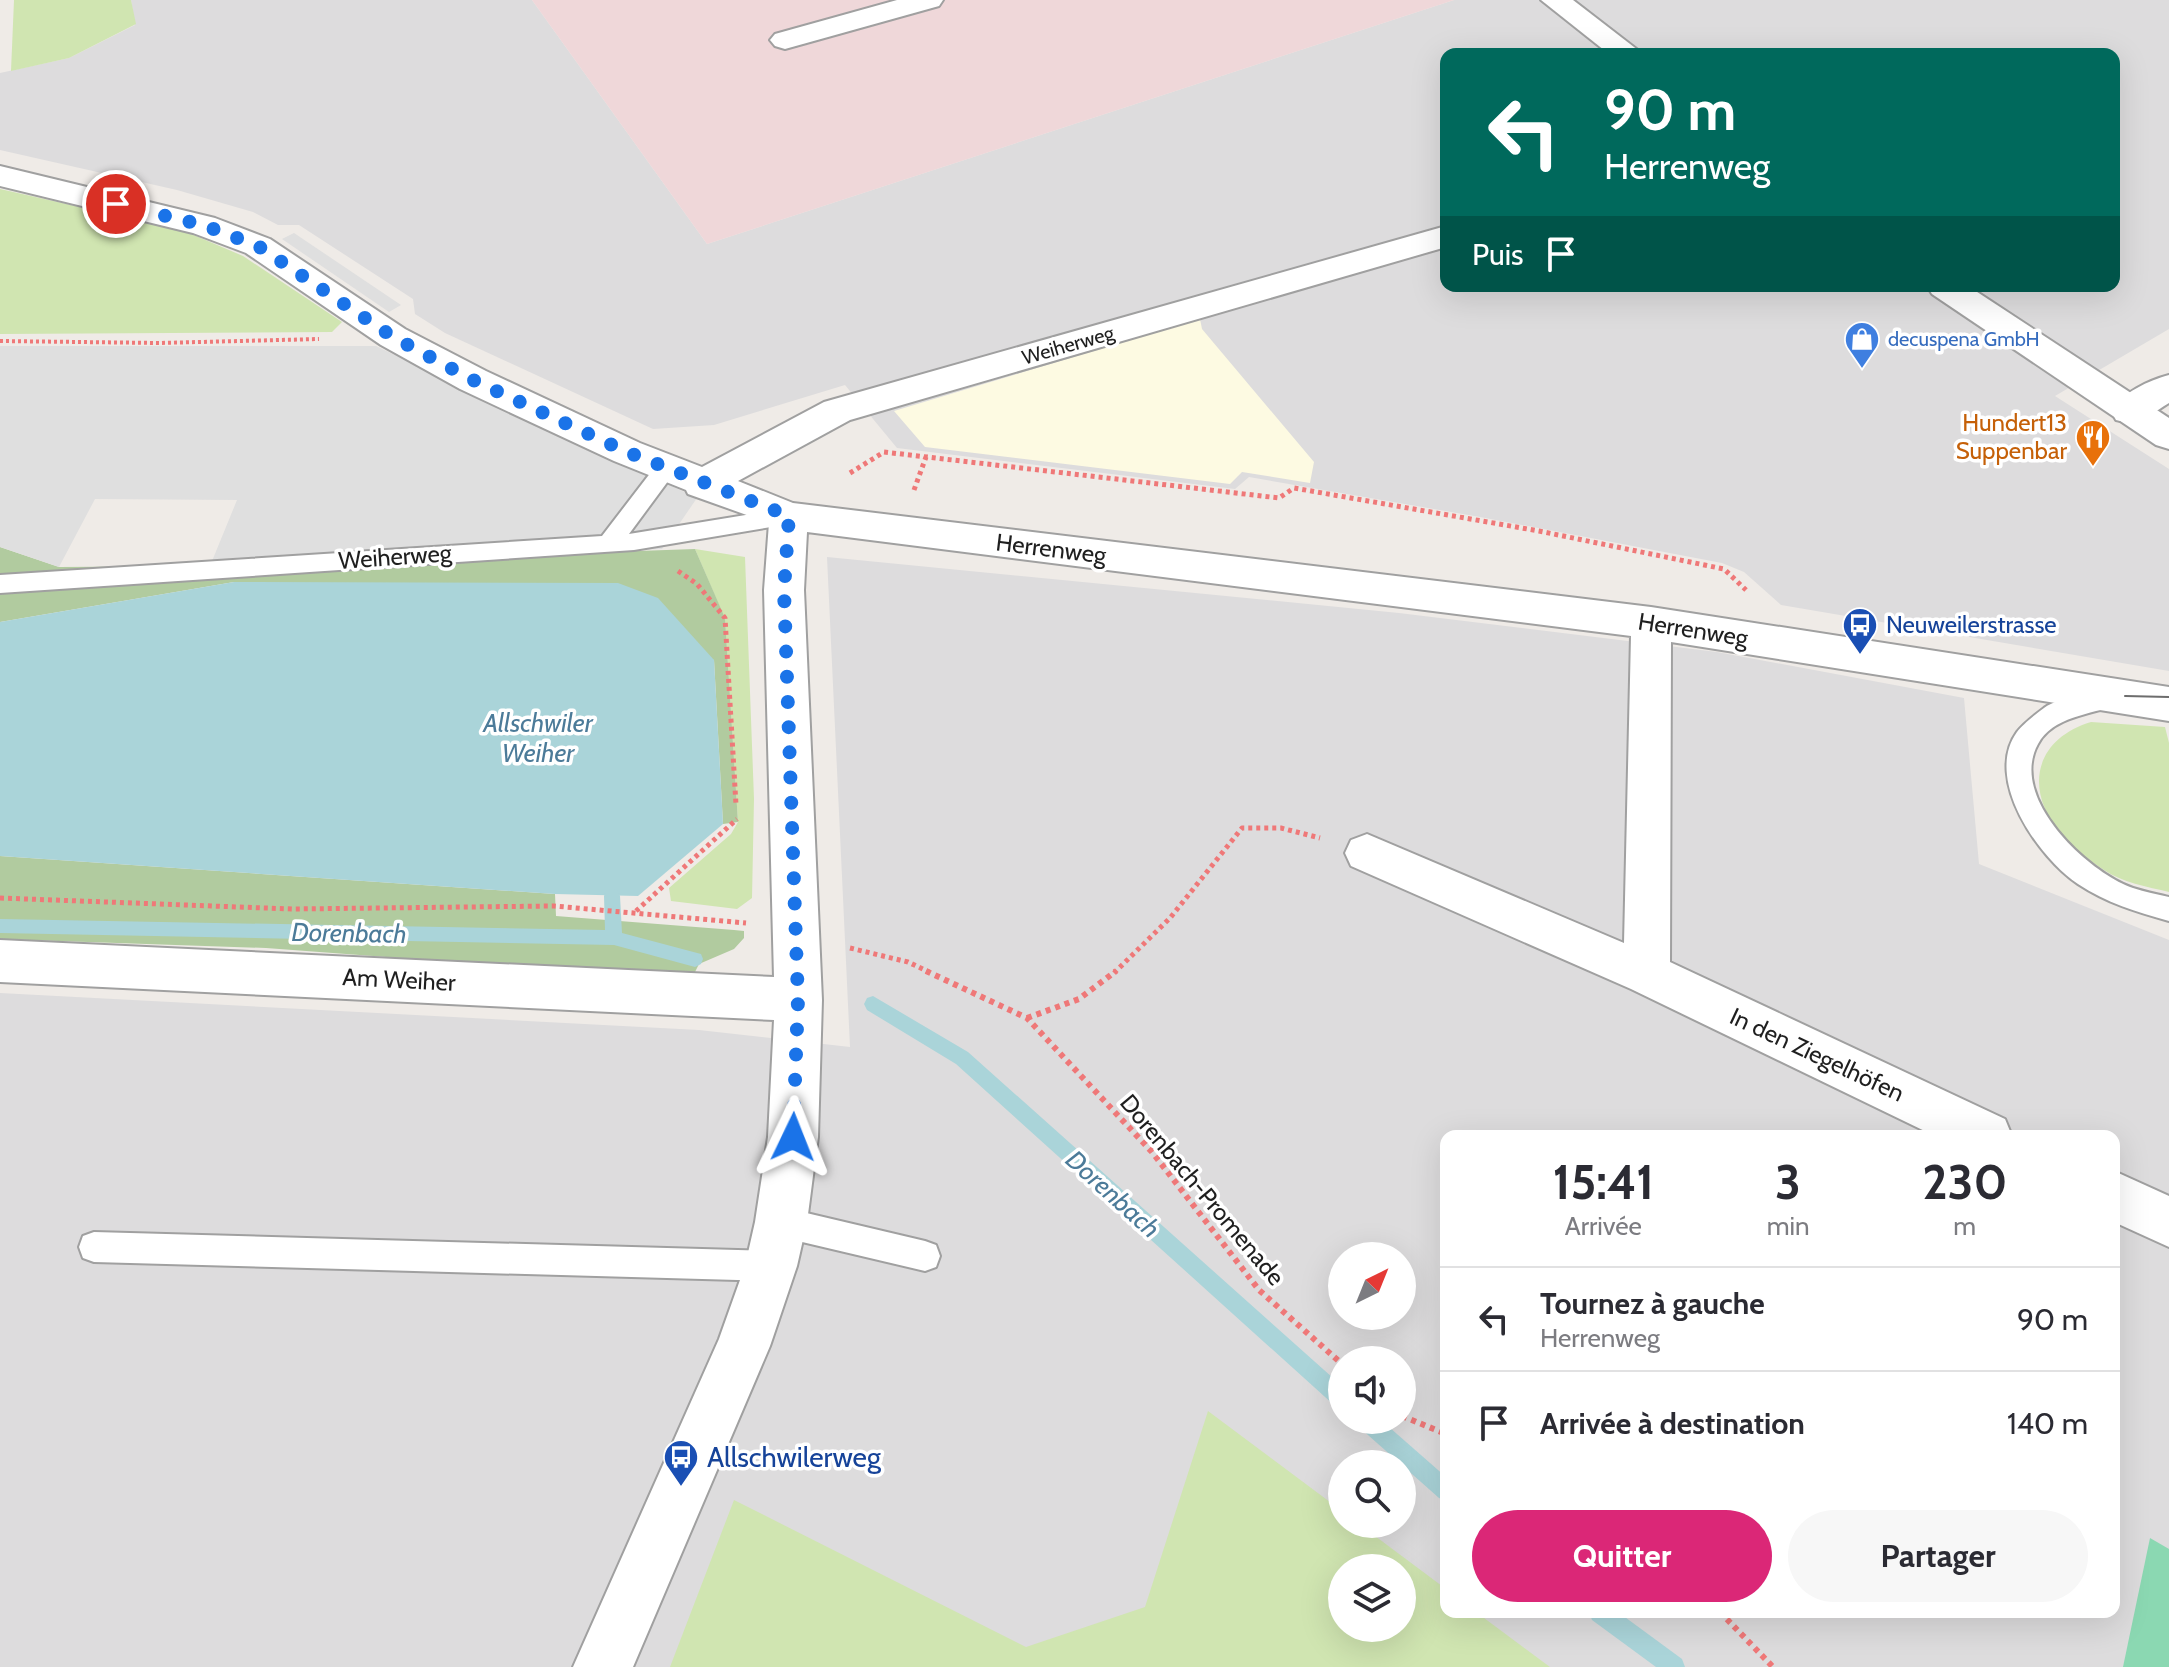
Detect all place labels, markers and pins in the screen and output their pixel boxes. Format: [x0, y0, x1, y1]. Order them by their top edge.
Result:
pin [82, 170, 150, 238]
shop icon: decuspena GmbH [1843, 320, 1881, 370]
place label: decuspena GmbH [1888, 327, 2040, 351]
place label: Hundert13 Suppenbar [1956, 408, 2067, 465]
restaurant icon: Hundert13 Suppenbar [2074, 418, 2112, 468]
bus stop icon: Neuweilerstrasse [1841, 606, 1879, 656]
place label: Neuweilerstrasse [1886, 610, 2057, 639]
bus stop icon: Allschwilerweg [662, 1438, 700, 1488]
place label: Allschwilerweg [707, 1440, 882, 1474]

